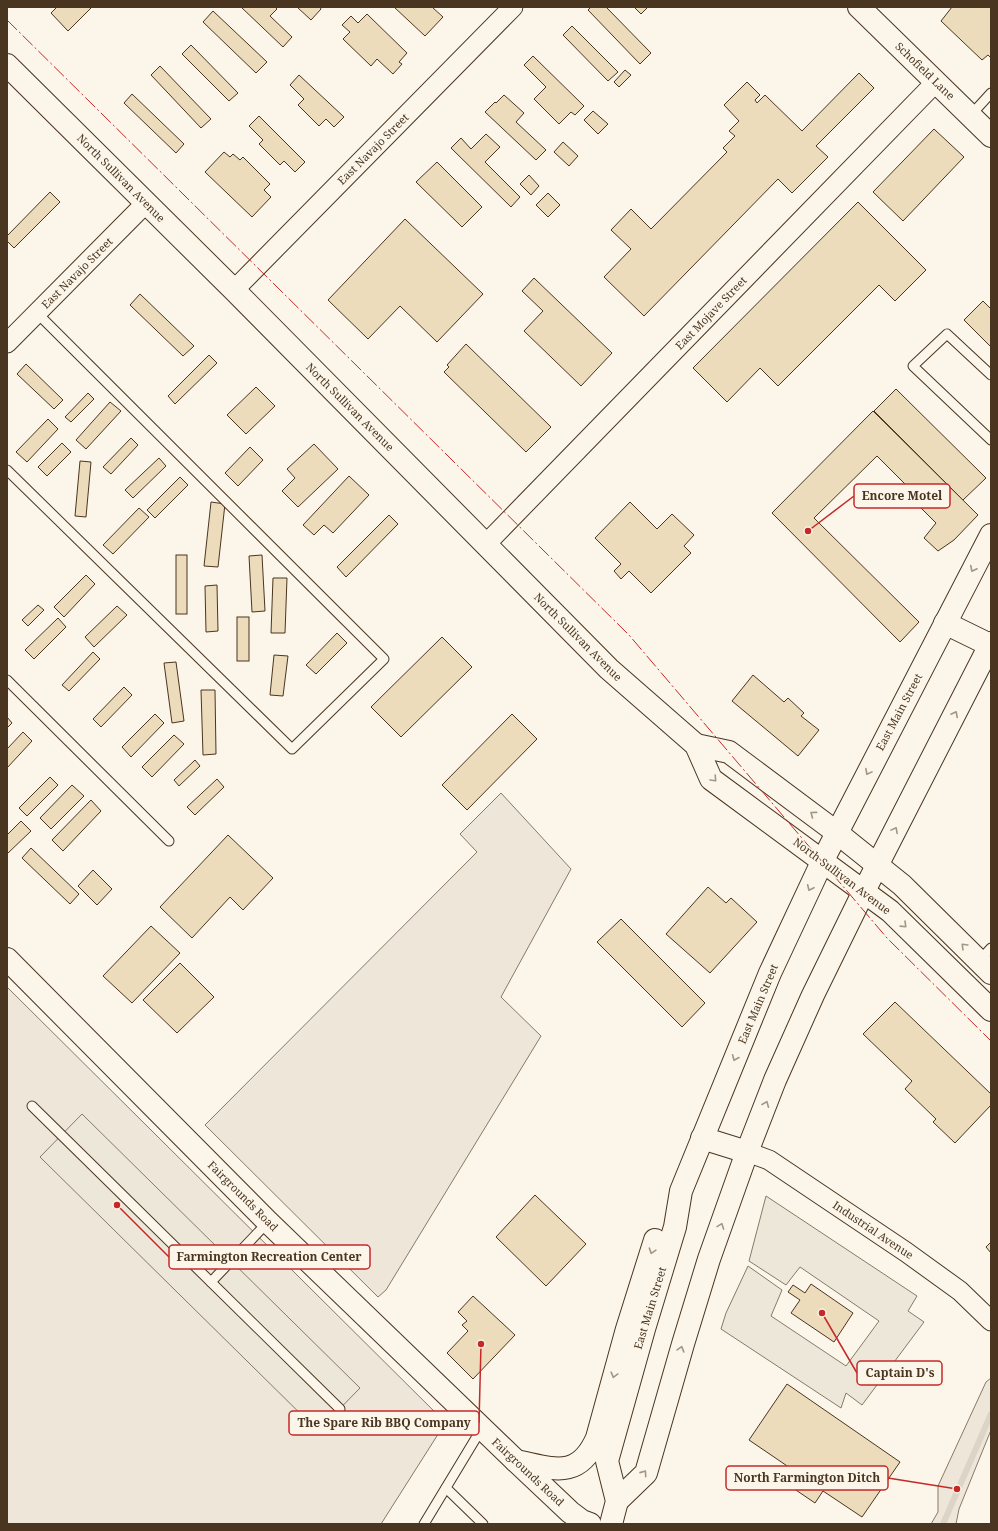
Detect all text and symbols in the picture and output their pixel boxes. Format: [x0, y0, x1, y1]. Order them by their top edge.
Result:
street label: Schofield Lane [892, 39, 958, 103]
street label: East Navajo Street [334, 110, 412, 188]
street label: North Sullivan Avenue [74, 130, 169, 225]
street label: East Navajo Street [38, 234, 116, 312]
street label: East Mojave Street [672, 273, 750, 353]
street label: North Sullivan Avenue [303, 359, 398, 454]
callout: Encore Motel [854, 484, 950, 508]
text: Encore Motel [862, 487, 943, 504]
one-way arrow [970, 565, 978, 572]
street label: North Sullivan Avenue [531, 589, 626, 684]
street label: East Main Street [872, 670, 925, 753]
one-way arrow [950, 711, 958, 718]
one-way arrow [865, 767, 873, 775]
one-way arrow [709, 774, 717, 782]
one-way arrow [811, 812, 818, 819]
one-way arrow [891, 826, 898, 834]
street label: North Sullivan Avenue [790, 834, 894, 917]
one-way arrow [807, 884, 815, 891]
one-way arrow [899, 920, 907, 928]
one-way arrow [961, 943, 968, 951]
street label: East Main Street [734, 961, 781, 1046]
one-way arrow [732, 1054, 740, 1062]
one-way arrow [761, 1100, 769, 1107]
street label: Fairgrounds Road [205, 1157, 282, 1234]
street label: Industrial Avenue [830, 1197, 917, 1262]
one-way arrow [716, 1222, 725, 1229]
callout: Farmington Recreation Center [169, 1245, 370, 1269]
one-way arrow [648, 1247, 657, 1254]
text: Farmington Recreation Center [176, 1248, 362, 1265]
street label: East Main Street [630, 1265, 669, 1351]
one-way arrow [676, 1346, 685, 1353]
callout: Captain D's [857, 1361, 942, 1385]
text: Captain D's [866, 1364, 935, 1381]
one-way arrow [610, 1372, 619, 1379]
callout: The Spare Rib BBQ Company [289, 1411, 479, 1435]
text: The Spare Rib BBQ Company [297, 1414, 471, 1431]
street label: Fairgrounds Road [489, 1434, 568, 1509]
callout: North Farmington Ditch [726, 1466, 888, 1490]
text: North Farmington Ditch [734, 1469, 880, 1486]
one-way arrow [639, 1471, 646, 1478]

